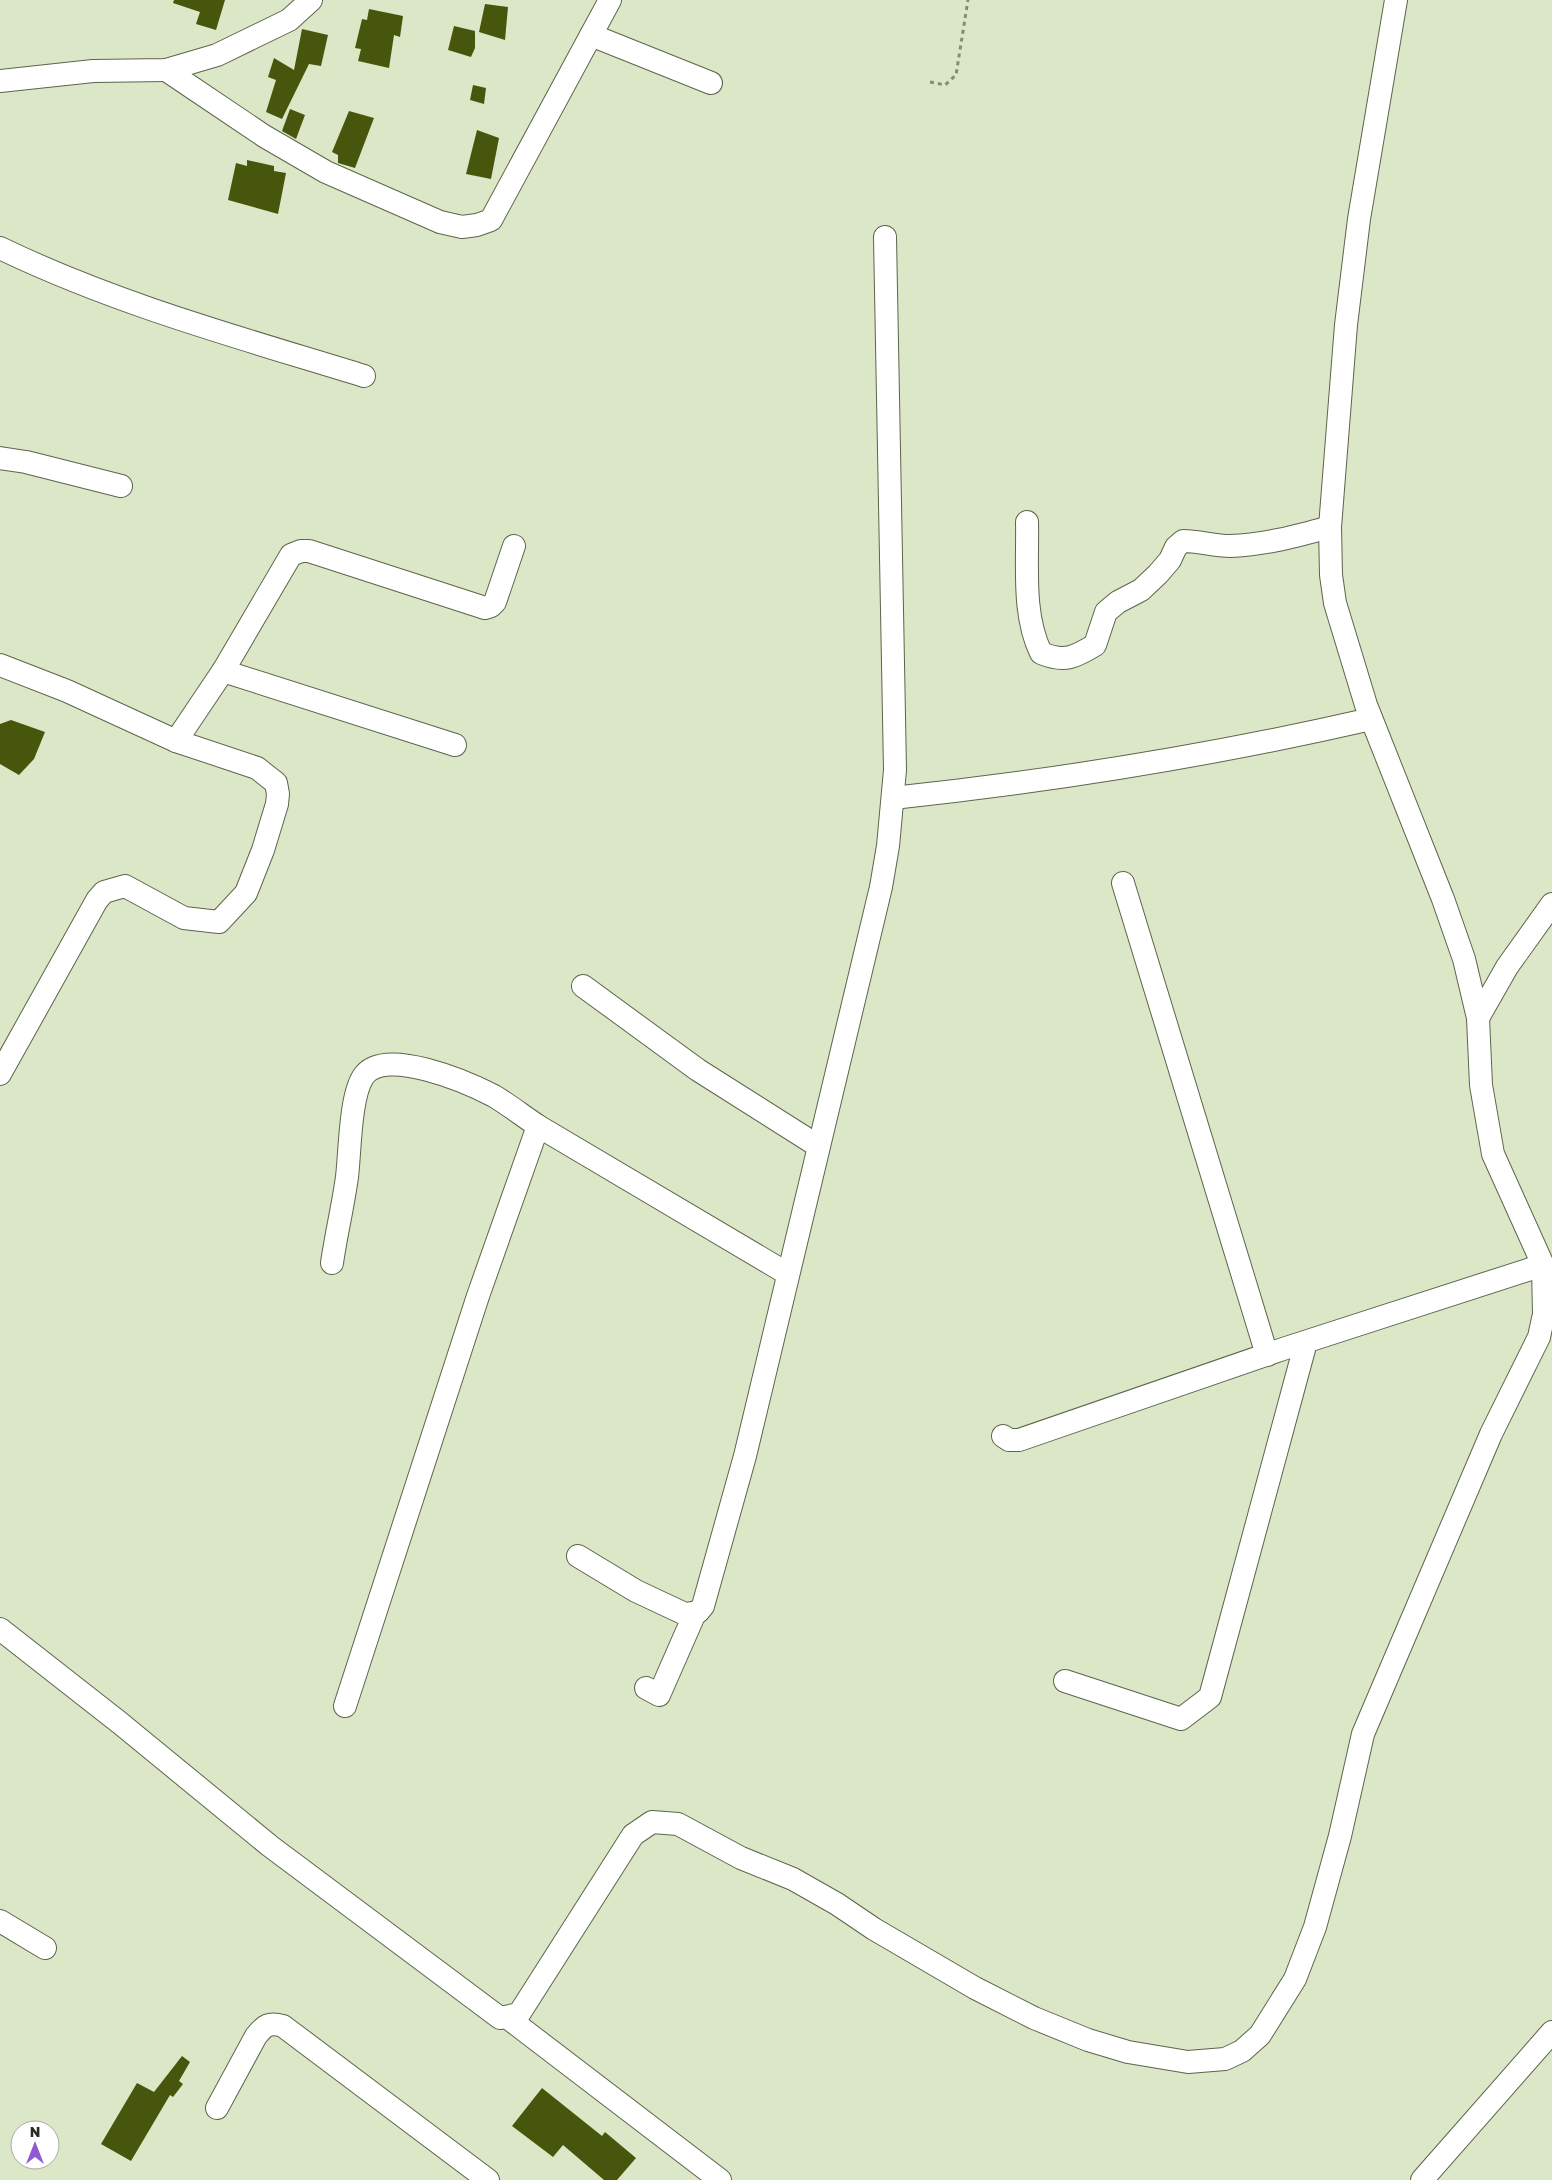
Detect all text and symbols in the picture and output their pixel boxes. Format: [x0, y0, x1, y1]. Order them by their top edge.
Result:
north arrow [10, 2120, 60, 2170]
text: N [30, 2123, 40, 2140]

